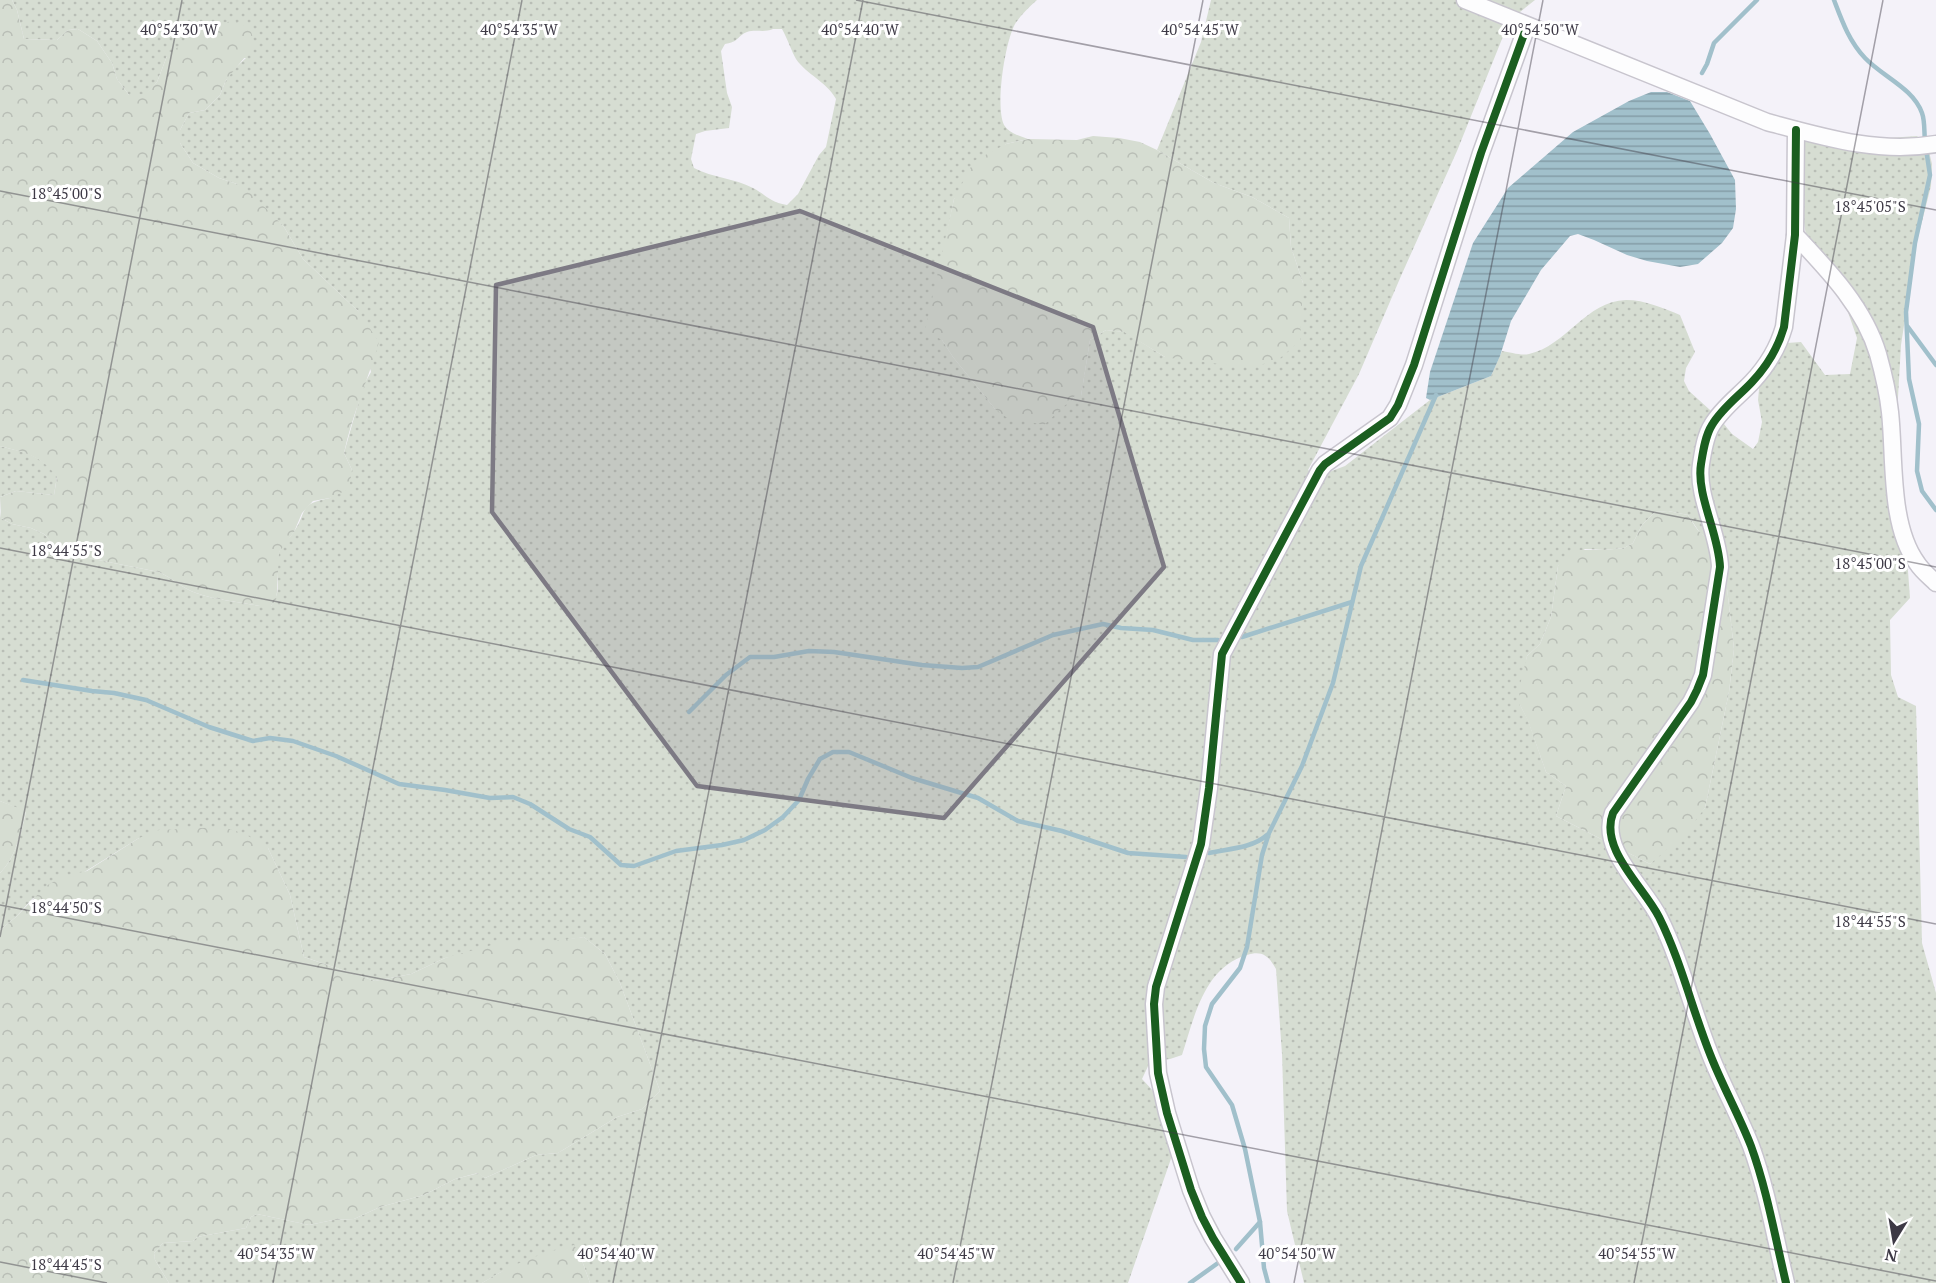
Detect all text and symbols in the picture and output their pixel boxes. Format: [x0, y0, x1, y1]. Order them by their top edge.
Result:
text: 40°54'30"W [140, 19, 219, 39]
text: 40°54'35"W [480, 19, 559, 39]
text: 40°54'40"W [821, 19, 900, 39]
text: 40°54'45"W [1161, 19, 1240, 39]
text: 40°54'50"W [1501, 19, 1580, 39]
text: 18°45'00"S [30, 183, 102, 203]
text: 18°45'05"S [1834, 196, 1906, 216]
text: 18°44'55"S [30, 540, 102, 560]
text: 18°45'00"S [1834, 553, 1906, 573]
text: 18°44'50"S [30, 897, 102, 917]
text: 18°44'55"S [1834, 911, 1906, 931]
north arrow [1864, 1211, 1924, 1271]
text: 40°54'35"W [237, 1243, 316, 1263]
text: 40°54'40"W [577, 1243, 656, 1263]
text: 40°54'45"W [917, 1243, 996, 1263]
text: 40°54'50"W [1258, 1243, 1337, 1263]
text: 40°54'55"W [1598, 1243, 1677, 1263]
text: N [1883, 1244, 1899, 1268]
text: 18°44'45"S [30, 1254, 102, 1274]

